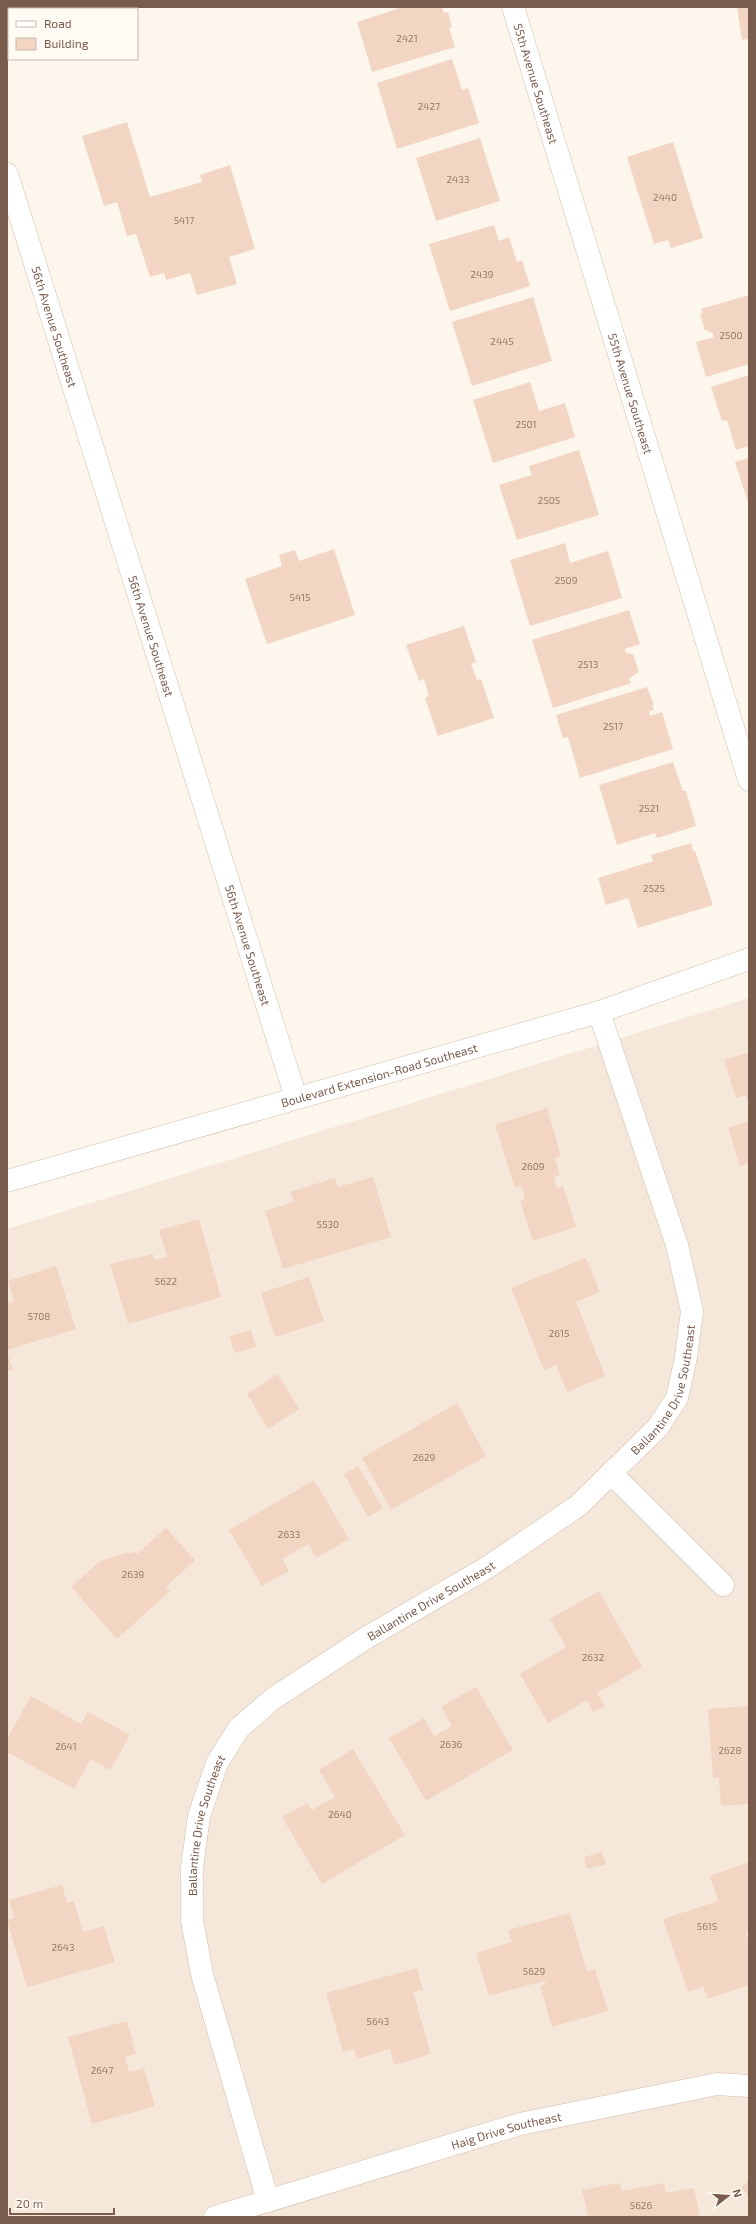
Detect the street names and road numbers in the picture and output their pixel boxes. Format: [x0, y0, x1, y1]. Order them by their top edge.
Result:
street label: 55th Avenue Southeast [511, 21, 561, 146]
street label: 56th Avenue Southeast [29, 265, 80, 389]
street label: 55th Avenue Southeast [606, 331, 656, 456]
street label: 56th Avenue Southeast [126, 574, 177, 699]
street label: 56th Avenue Southeast [223, 883, 274, 1008]
street label: Boulevard Extension-Road Southeast [279, 1040, 479, 1109]
street label: Ballantine Drive Southeast [627, 1323, 697, 1457]
street label: Ballantine Drive Southeast [364, 1557, 498, 1643]
street label: Ballantine Drive Southeast [185, 1751, 228, 1896]
street label: Haig Drive Southeast [449, 2109, 563, 2152]

